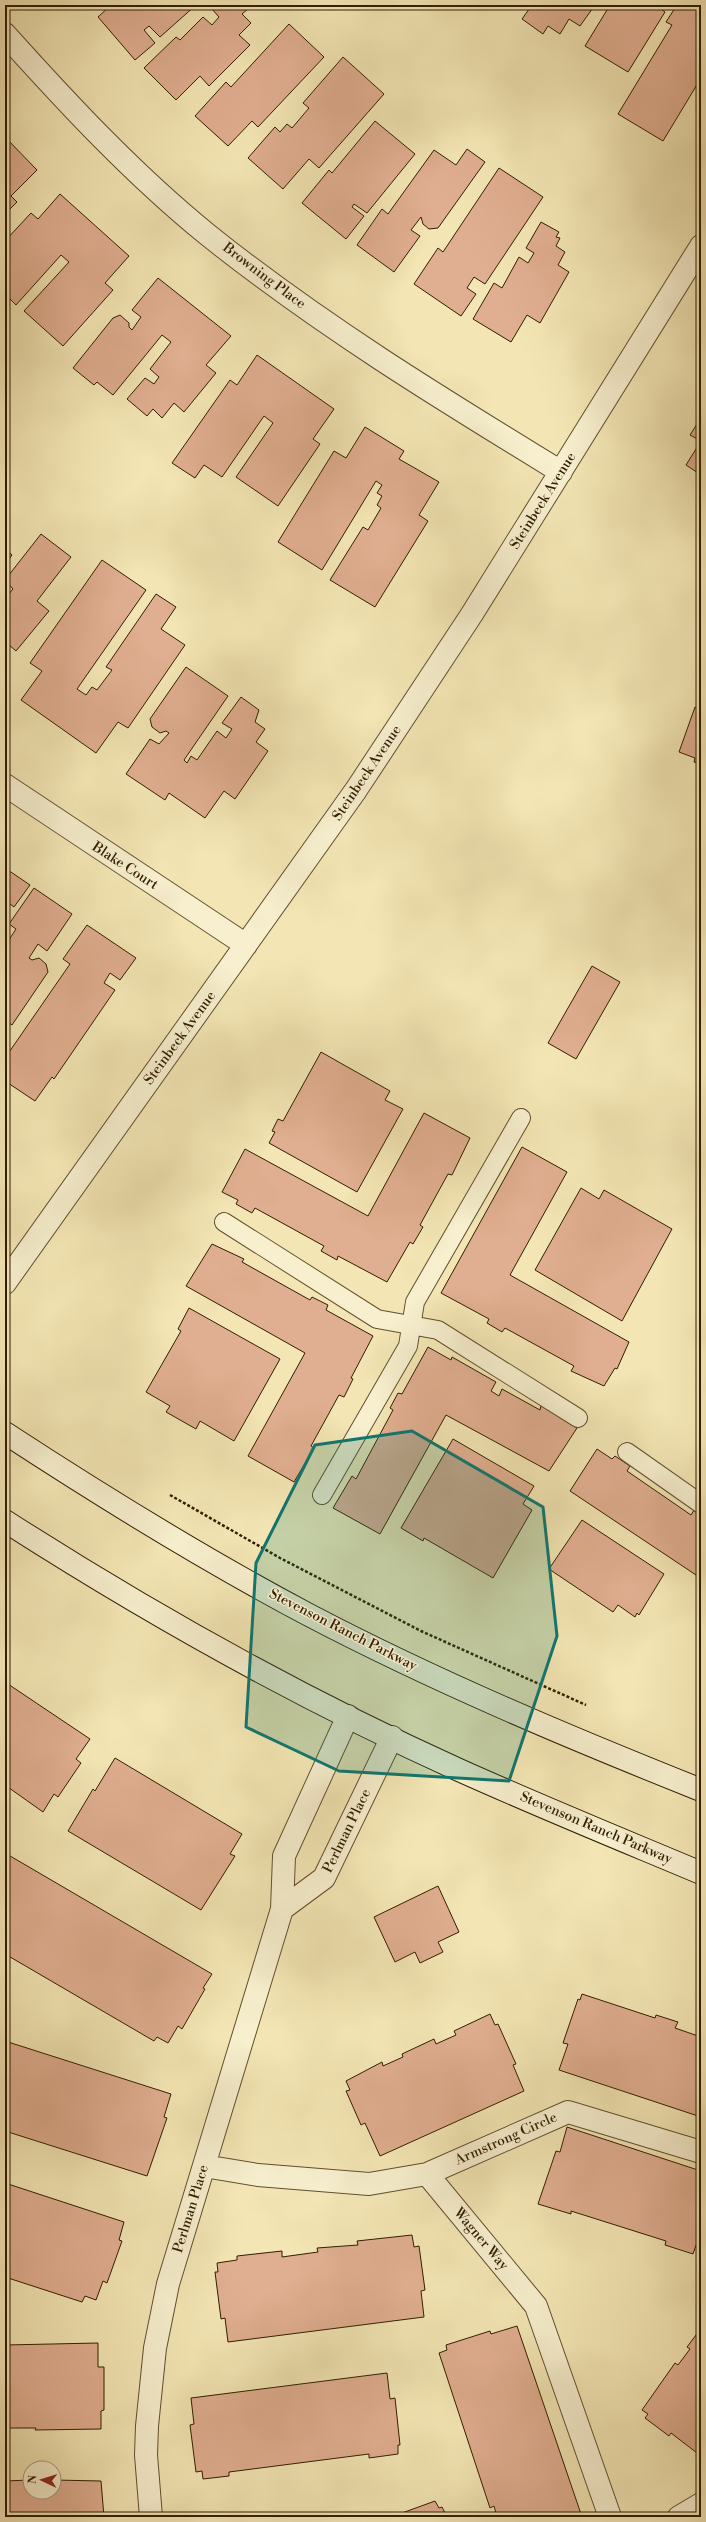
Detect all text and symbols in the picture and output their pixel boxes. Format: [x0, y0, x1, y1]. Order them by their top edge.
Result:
street label: Browning Place [218, 238, 309, 313]
street label: Steinbeck Avenue [506, 449, 580, 553]
street label: Steinbeck Avenue [328, 722, 406, 824]
street label: Blake Court [88, 837, 161, 894]
street label: Steinbeck Avenue [140, 988, 220, 1088]
street label: Stevenson Ranch Parkway [266, 1585, 420, 1675]
street label: Perlman Place [319, 1786, 375, 1876]
street label: Stevenson Ranch Parkway [517, 1788, 675, 1868]
street label: Armstrong Circle [451, 2108, 560, 2170]
street label: Perlman Place [169, 2163, 213, 2255]
street label: Wagner Way [449, 2203, 512, 2274]
north arrow [22, 2460, 62, 2500]
text: N [26, 2474, 40, 2484]

